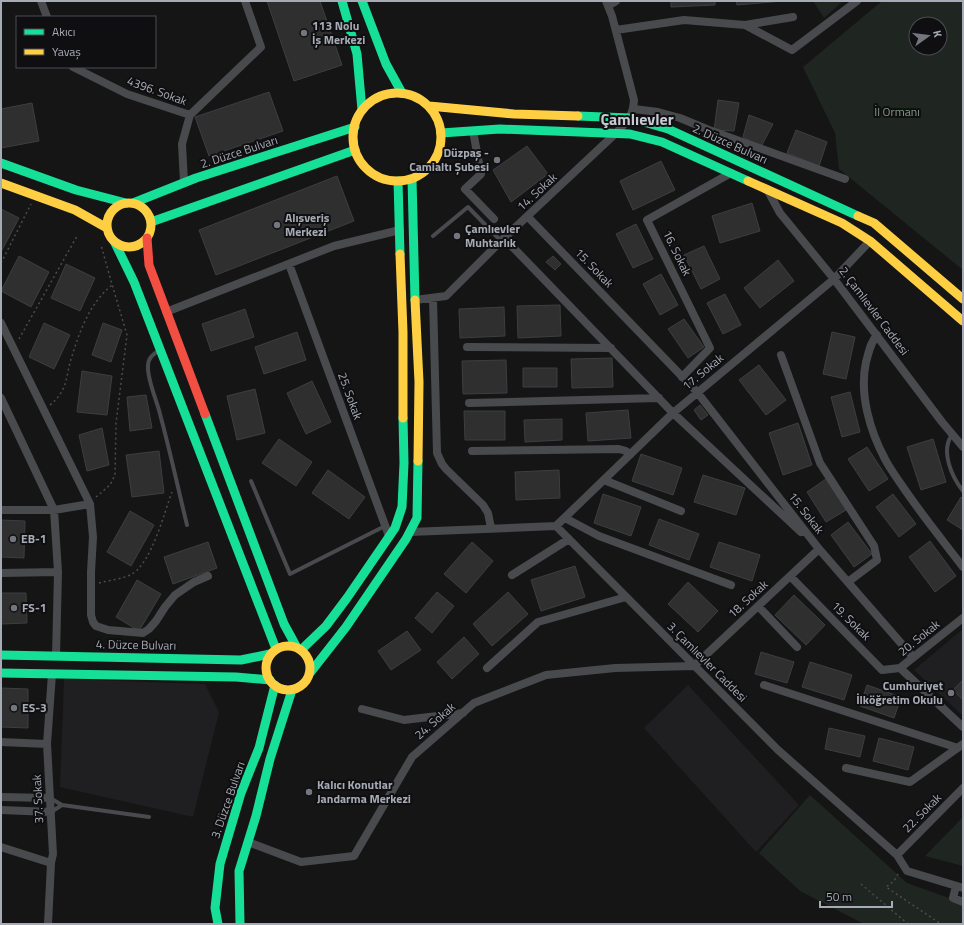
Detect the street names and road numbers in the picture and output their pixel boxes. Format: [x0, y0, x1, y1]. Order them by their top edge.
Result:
street label: 4396. Sokak [125, 71, 190, 110]
street label: 2. Düzce Bulvarı [690, 119, 771, 169]
street label: 2. Düzce Bulvarı [198, 130, 280, 173]
street label: 14. Sokak [512, 168, 561, 215]
street label: 16. Sokak [658, 227, 697, 279]
street label: 15. Sokak [571, 243, 618, 292]
street label: 2. Çamlıevler Caddesi [835, 262, 914, 359]
street label: 17. Sokak [678, 348, 728, 395]
street label: 25. Sokak [333, 370, 368, 422]
street label: 15. Sokak [784, 488, 829, 538]
street label: 18. Sokak [723, 575, 772, 622]
street label: 19. Sokak [827, 597, 876, 645]
street label: 20. Sokak [894, 615, 944, 660]
street label: 3. Çamlıevler Caddesi [663, 617, 752, 706]
street label: 4. Düzce Bulvarı [96, 634, 176, 655]
street label: 24. Sokak [410, 697, 460, 744]
street label: 3. Düzce Bulvarı [205, 759, 250, 841]
street label: 37. Sokak [27, 774, 48, 824]
street label: 22. Sokak [898, 788, 946, 837]

